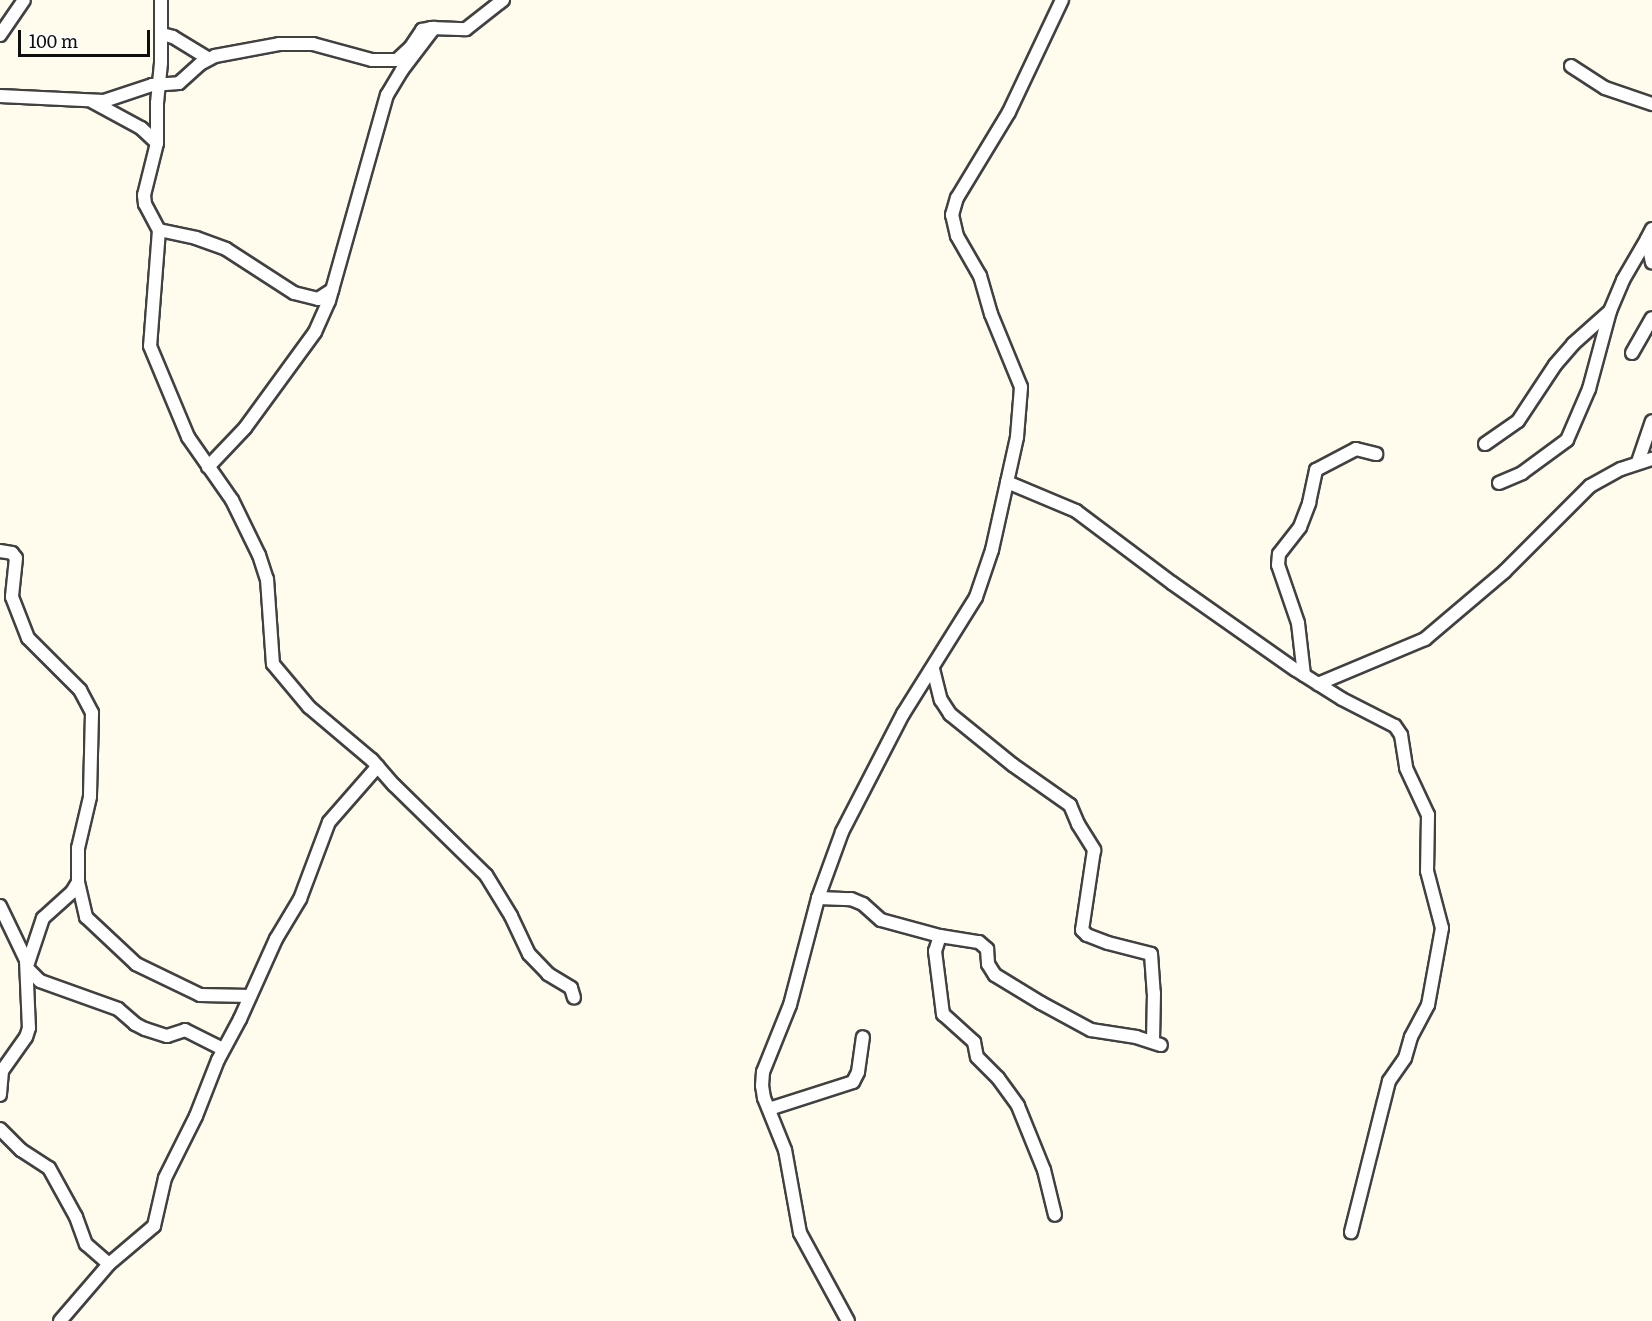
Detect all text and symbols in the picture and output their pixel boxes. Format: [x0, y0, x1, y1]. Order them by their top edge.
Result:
scale bar [21, 18, 153, 56]
text: 100 m [29, 27, 78, 54]

